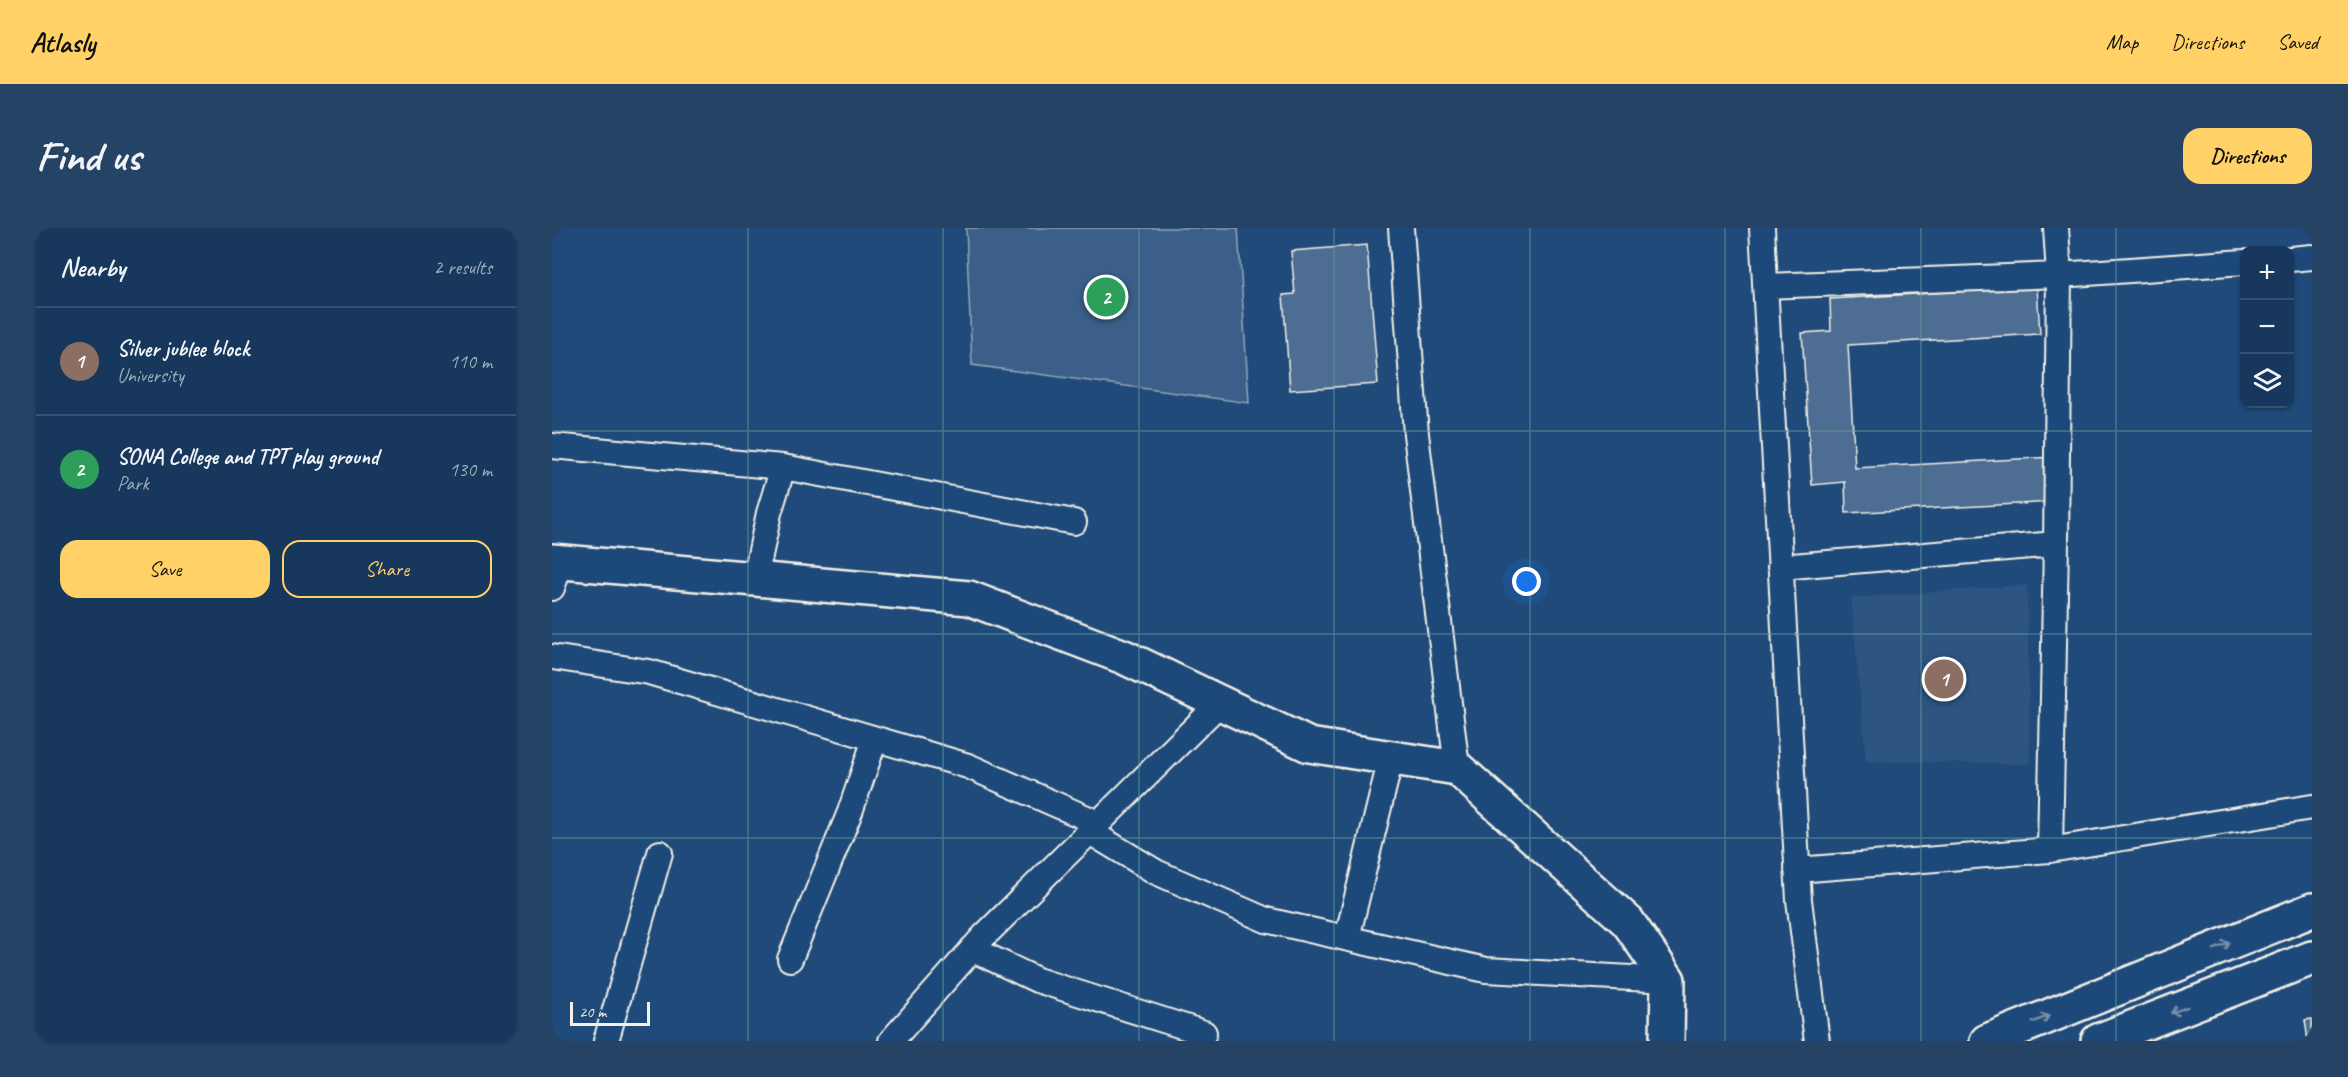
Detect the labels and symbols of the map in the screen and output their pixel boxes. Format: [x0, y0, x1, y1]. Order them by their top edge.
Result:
pin: 2 [1086, 274, 1126, 320]
your location [1512, 567, 1541, 596]
pin: 1 [1924, 656, 1964, 702]
one-way arrow [2212, 940, 2231, 951]
scale bar [570, 999, 650, 1026]
one-way arrow [2170, 1005, 2189, 1016]
one-way arrow [2031, 1013, 2050, 1024]

